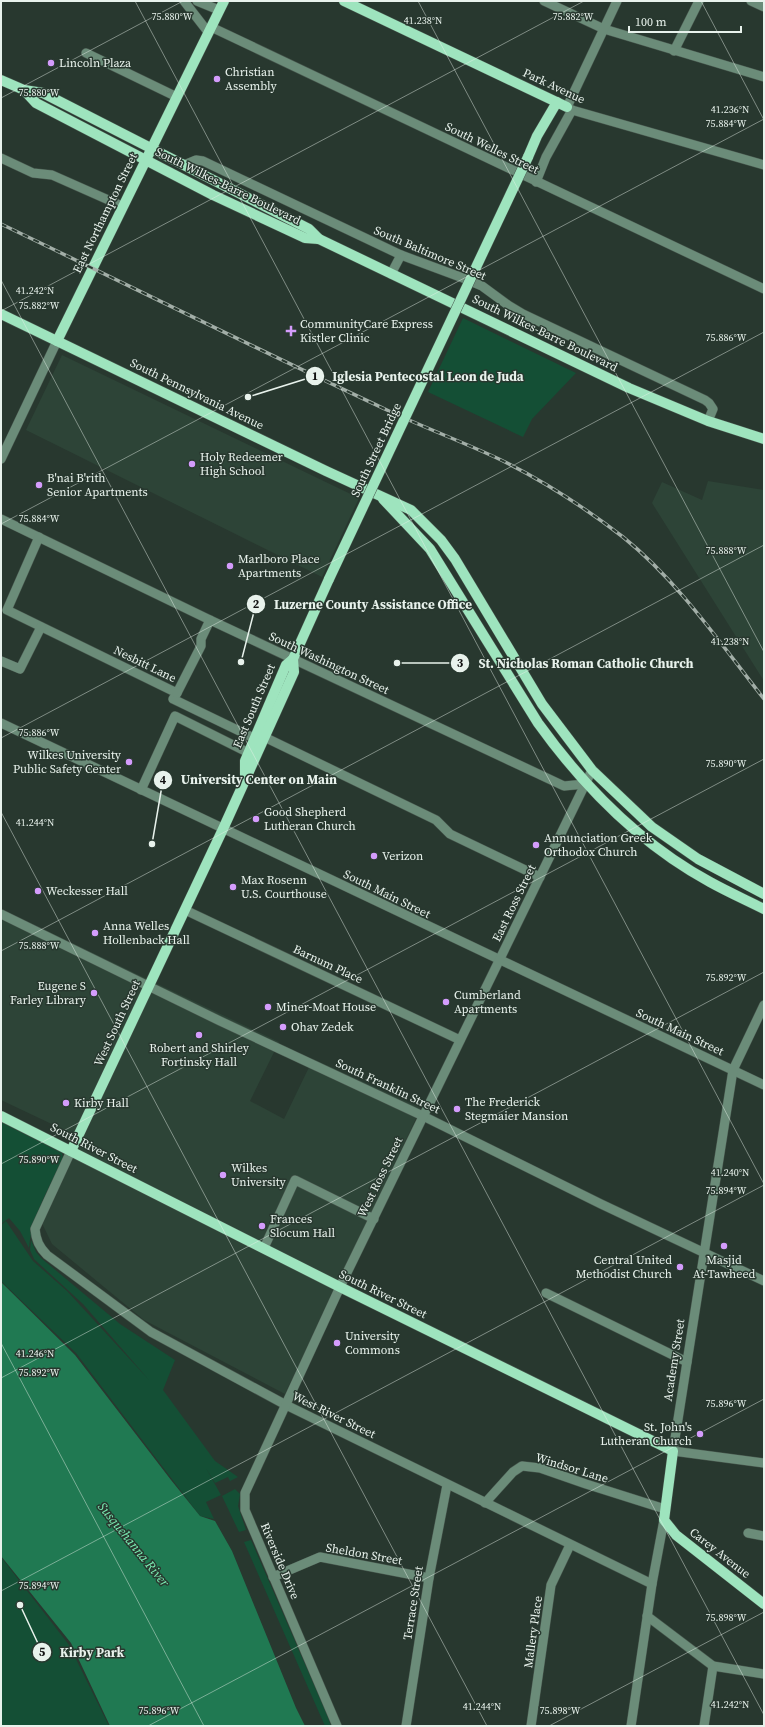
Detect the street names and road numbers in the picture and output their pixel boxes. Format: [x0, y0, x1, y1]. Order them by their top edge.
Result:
street label: Park Avenue [520, 65, 588, 107]
street label: South Welles Street [443, 118, 541, 178]
street label: South Wilkes-Barre Boulevard [153, 144, 303, 228]
street label: East Northampton Street [69, 150, 141, 276]
street label: South Baltimore Street [371, 222, 489, 284]
street label: South Wilkes-Barre Boulevard [470, 291, 620, 375]
street label: South Pennsylvania Avenue [128, 355, 266, 433]
street label: South Street Bridge [347, 400, 405, 500]
street label: South Washington Street [266, 628, 392, 698]
street label: Nesbitt Lane [111, 642, 179, 686]
street label: East South Street [229, 661, 279, 750]
street label: East Ross Street [488, 862, 540, 944]
street label: South Main Street [341, 866, 433, 922]
street label: Barnum Place [291, 941, 365, 987]
street label: West South Street [90, 977, 144, 1069]
street label: South Main Street [634, 1005, 726, 1059]
street label: South Franklin Street [333, 1055, 443, 1117]
street label: South River Street [48, 1119, 140, 1177]
street label: West Ross Street [354, 1134, 406, 1220]
street label: South River Street [337, 1266, 430, 1322]
street label: Academy Street [660, 1318, 688, 1402]
street label: West River Street [290, 1388, 378, 1442]
street label: Windsor Lane [534, 1449, 610, 1487]
street label: Riverside Drive [257, 1520, 303, 1602]
street label: Carey Avenue [686, 1524, 754, 1582]
street label: Sheldon Street [325, 1539, 404, 1569]
street label: Terrace Street [399, 1565, 427, 1641]
street label: Mallery Place [520, 1595, 546, 1669]

